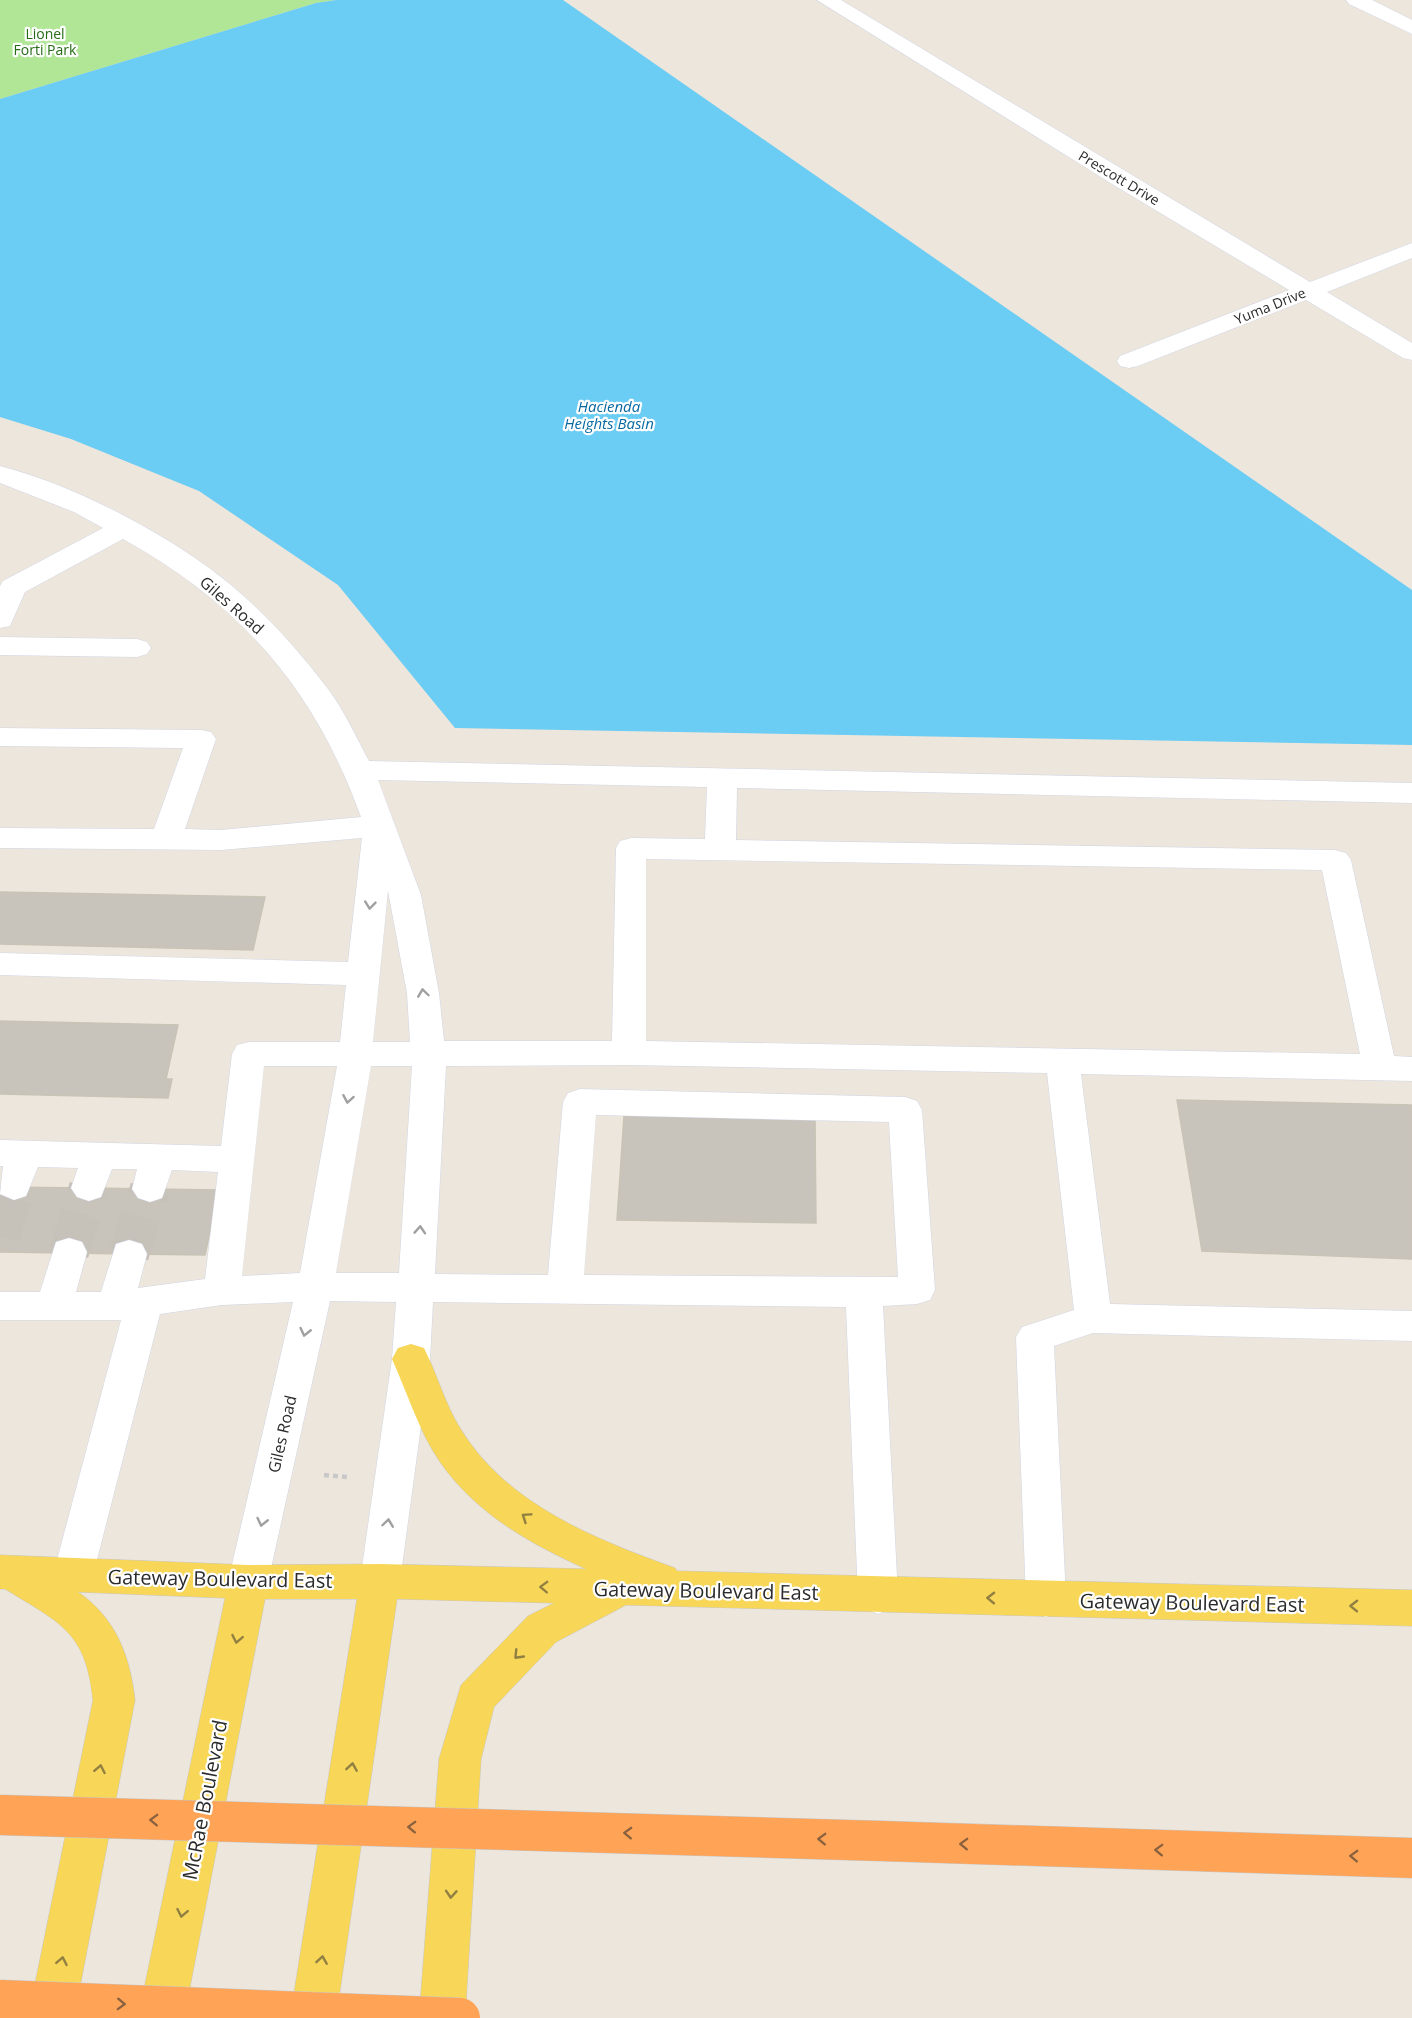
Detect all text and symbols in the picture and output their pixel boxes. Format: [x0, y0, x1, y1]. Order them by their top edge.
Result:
park label: Lionel Forti Park [14, 24, 77, 59]
street label: Prescott Drive [1075, 146, 1164, 209]
street label: Yuma Drive [1231, 283, 1308, 328]
water label: Hacienda Heights Basin [564, 396, 654, 433]
street label: Giles Road [195, 571, 269, 639]
one-way arrow [364, 900, 377, 910]
one-way arrow [417, 989, 429, 998]
one-way arrow [342, 1093, 355, 1103]
one-way arrow [413, 1225, 426, 1234]
one-way arrow [300, 1327, 313, 1337]
street label: Giles Road [262, 1393, 302, 1475]
one-way arrow [522, 1513, 533, 1524]
one-way arrow [256, 1517, 269, 1527]
one-way arrow [382, 1519, 394, 1528]
street label: Gateway Boulevard East [107, 1563, 333, 1594]
street label: Gateway Boulevard East [593, 1575, 819, 1606]
one-way arrow [539, 1580, 548, 1593]
street label: Gateway Boulevard East [1079, 1587, 1305, 1618]
one-way arrow [986, 1592, 995, 1604]
one-way arrow [1349, 1600, 1358, 1613]
one-way arrow [231, 1634, 244, 1644]
one-way arrow [514, 1647, 525, 1658]
street label: McRae Boulevard [176, 1718, 233, 1882]
one-way arrow [345, 1763, 357, 1772]
one-way arrow [93, 1765, 106, 1775]
one-way arrow [149, 1813, 158, 1826]
one-way arrow [407, 1821, 416, 1833]
one-way arrow [623, 1827, 632, 1840]
one-way arrow [818, 1833, 827, 1845]
one-way arrow [959, 1837, 968, 1850]
one-way arrow [1154, 1843, 1163, 1856]
one-way arrow [1349, 1850, 1358, 1862]
one-way arrow [444, 1889, 457, 1898]
one-way arrow [176, 1907, 189, 1917]
one-way arrow [55, 1956, 68, 1966]
one-way arrow [315, 1956, 328, 1966]
one-way arrow [117, 1998, 126, 2011]

